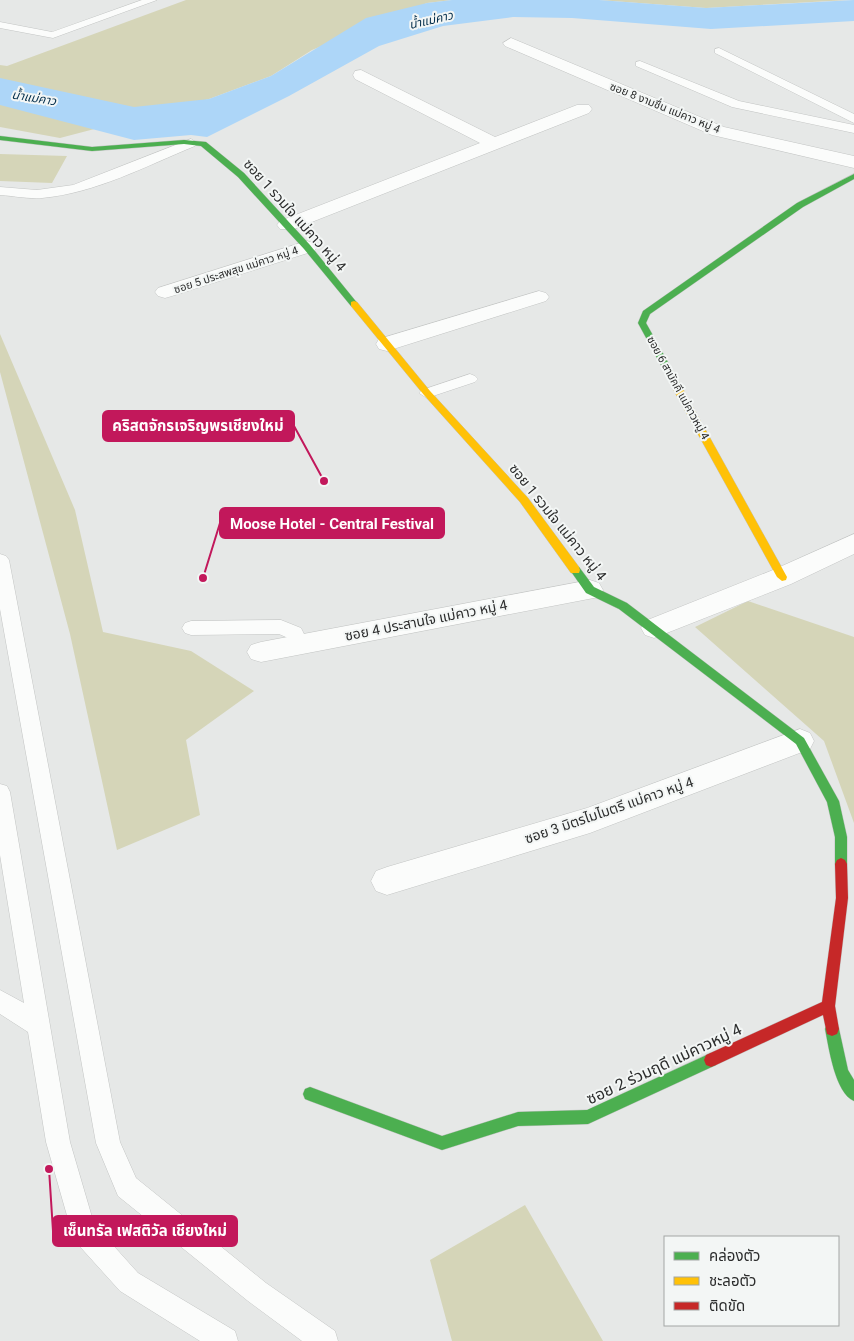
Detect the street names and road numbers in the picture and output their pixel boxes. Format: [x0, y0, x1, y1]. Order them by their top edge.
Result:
street label: ซอย 8 งามชื่น แม่คาว หมู่ 4 [608, 78, 723, 136]
street label: ซอย 1 รวมใจ แม่คาว หมู่ 4 [240, 156, 350, 275]
street label: ซอย 5 ประสพสุข แม่คาว หมู่ 4 [172, 244, 300, 296]
street label: ซอย 6 สามัคคี แม่คาวหมู่ 4 [644, 334, 712, 442]
street label: ซอย 1 รวมใจ แม่คาว หมู่ 4 [505, 461, 610, 584]
street label: ซอย 4 ประสานใจ แม่คาว หมู่ 4 [343, 596, 509, 645]
street label: ซอย 3 มิตรไมไมตรี แม่คาว หมู่ 4 [522, 773, 696, 847]
street label: ซอย 2 ร่วมฤดี แม่คาวหมู่ 4 [584, 1020, 744, 1108]

